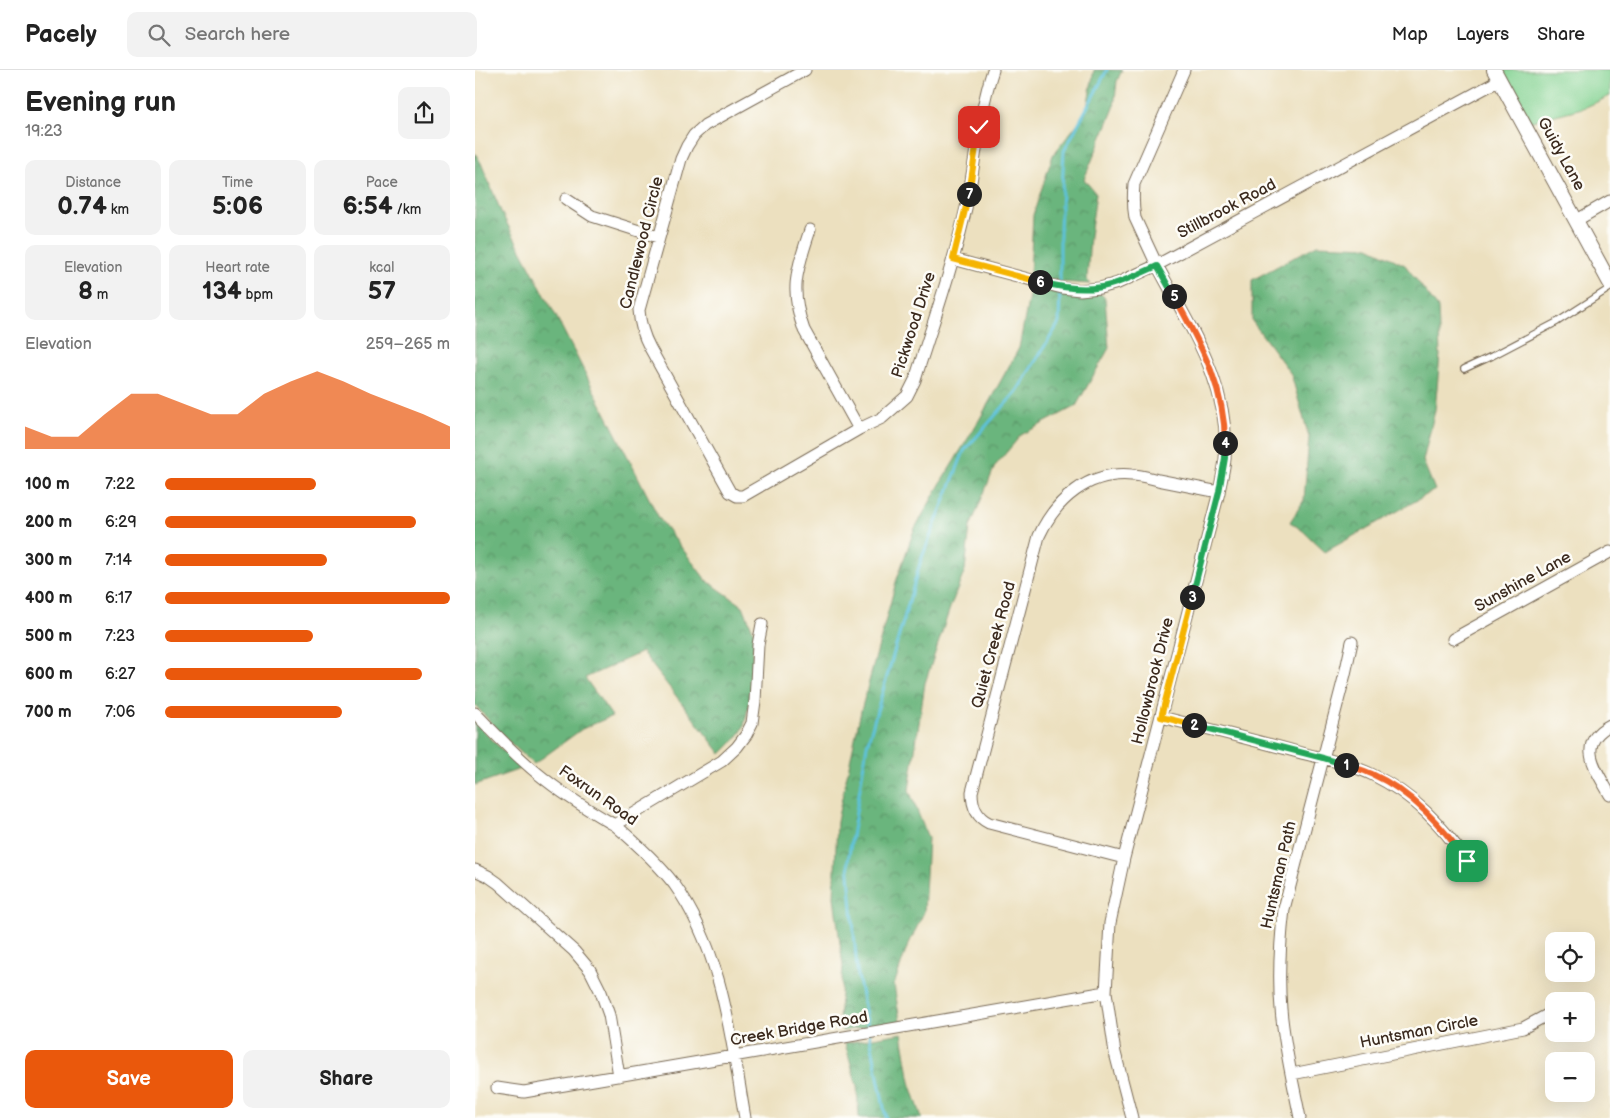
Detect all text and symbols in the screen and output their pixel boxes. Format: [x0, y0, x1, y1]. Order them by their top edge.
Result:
search box [127, 12, 477, 57]
text: Pacely [25, 20, 97, 49]
icon: search [145, 21, 173, 49]
text: Search here [185, 23, 290, 46]
text: Map [1392, 24, 1428, 45]
text: Layers [1456, 24, 1509, 45]
text: Share [1537, 24, 1585, 45]
text: Evening run [25, 86, 176, 119]
button: share [398, 87, 450, 139]
pin [958, 106, 1000, 148]
icon: check [965, 113, 993, 141]
street label: Guidy Lane [1533, 114, 1589, 194]
text: 19:23 [25, 122, 63, 141]
text: Distance [65, 174, 121, 191]
text: Time [222, 174, 253, 191]
text: Pace [366, 174, 398, 191]
street label: Candlewood Circle [616, 174, 668, 311]
street label: Stillbrook Road [1174, 175, 1280, 243]
pin: 7 [957, 182, 981, 206]
text: 7 [966, 186, 973, 203]
text: 0.74 [57, 191, 107, 222]
text: 5:06 [212, 191, 263, 222]
text: 6:54 [342, 191, 393, 222]
text: km [107, 201, 129, 218]
text: /km [393, 201, 421, 218]
text: Elevation [64, 259, 122, 276]
text: Heart rate [205, 259, 270, 276]
text: kcal [369, 259, 394, 276]
street label: Pickwood Drive [888, 269, 940, 380]
pin: 6 [1027, 270, 1053, 294]
text: 6 [1036, 274, 1045, 291]
text: 8 [78, 276, 93, 307]
text: 134 [202, 276, 242, 307]
text: 57 [368, 276, 396, 307]
pin: 5 [1161, 284, 1187, 308]
text: m [93, 286, 108, 303]
text: bpm [242, 286, 273, 303]
text: 5 [1170, 288, 1179, 305]
text: Elevation [25, 335, 92, 354]
text: 259–265 m [366, 335, 450, 354]
pin: 4 [1213, 430, 1237, 456]
text: 4 [1221, 435, 1230, 452]
text: 100 m [25, 475, 70, 494]
text: 7:22 [105, 475, 135, 494]
text: 200 m [25, 513, 72, 532]
text: 6:29 [105, 513, 137, 532]
street label: Sunshine Lane [1471, 547, 1575, 616]
text: 300 m [25, 551, 72, 570]
text: 7:14 [105, 551, 132, 570]
street label: Quiet Creek Road [968, 580, 1020, 710]
pin: 3 [1179, 584, 1205, 610]
text: 400 m [25, 589, 72, 608]
text: 6:17 [105, 589, 132, 608]
text: 3 [1188, 589, 1197, 606]
street label: Hollowbrook Drive [1128, 615, 1178, 746]
text: 500 m [25, 627, 72, 646]
text: 7:23 [105, 627, 135, 646]
text: 600 m [25, 665, 73, 684]
text: 6:27 [105, 665, 135, 684]
text: 700 m [25, 703, 72, 722]
text: 7:06 [105, 703, 135, 722]
pin: 2 [1181, 712, 1207, 738]
text: 2 [1190, 717, 1199, 734]
pin: 1 [1333, 752, 1359, 778]
text: 1 [1344, 757, 1349, 774]
street label: Foxrun Road [555, 762, 641, 830]
street label: Huntsman Path [1257, 819, 1301, 931]
pin [1446, 840, 1488, 882]
icon: arrive [1453, 847, 1481, 875]
map controls [1545, 932, 1595, 1102]
button: locate [1545, 932, 1595, 982]
button: + [1545, 992, 1595, 1042]
street label: Creek Bridge Road [729, 1008, 869, 1050]
street label: Huntsman Circle [1358, 1011, 1480, 1053]
button: Save [25, 1050, 233, 1108]
button: Share [243, 1050, 450, 1108]
button: − [1545, 1052, 1595, 1102]

